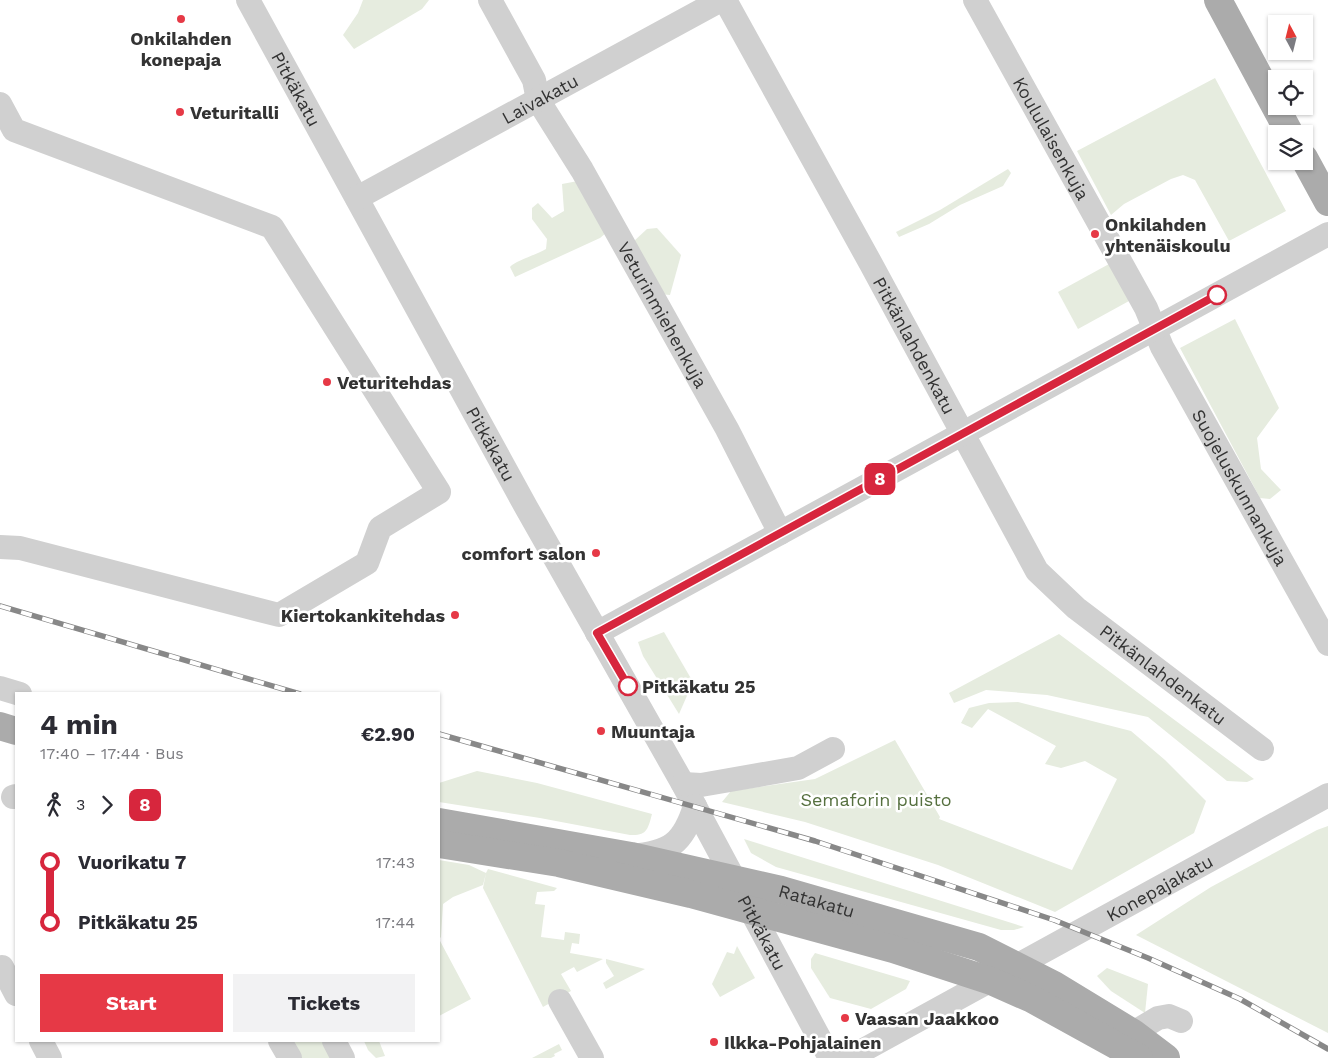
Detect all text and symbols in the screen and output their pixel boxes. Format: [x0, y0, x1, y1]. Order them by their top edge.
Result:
marker: Onkilahden konepaja [175, 13, 187, 25]
north arrow [1268, 15, 1312, 60]
map controls [1268, 15, 1313, 170]
place label: Onkilahden konepaja [130, 28, 232, 70]
street label: Pitkäkatu [268, 48, 325, 130]
street label: Laivakatu [498, 69, 581, 128]
button: locate [1268, 70, 1313, 115]
street label: Koululaisenkuja [1009, 73, 1094, 203]
place label: Veturitalli [190, 102, 279, 123]
marker: Veturitalli [174, 106, 186, 118]
button: layers [1268, 125, 1313, 170]
place label: Onkilahden yhtenäiskoulu [1104, 214, 1231, 256]
marker: Onkilahden yhtenäiskoulu [1089, 228, 1101, 240]
street label: Veturinmiehenkuja [614, 238, 712, 391]
street label: Pitkänlahdenkatu [869, 273, 961, 417]
unlabelled marker [1207, 285, 1227, 305]
place label: Veturitehdas [337, 372, 452, 393]
marker: Veturitehdas [321, 376, 333, 388]
street label: Pitkäkatu [462, 403, 520, 485]
street label: Suojeluskunnankuja [1188, 405, 1292, 569]
line badge: 8 [864, 463, 896, 495]
text: 8 [874, 468, 886, 489]
place label: comfort salon [462, 543, 586, 564]
marker: comfort salon [590, 547, 602, 559]
place label: Kiertokankitehdas [281, 605, 445, 626]
marker: Kiertokankitehdas [449, 609, 461, 621]
street label: Pitkänlahdenkatu [1096, 620, 1231, 729]
marker: Pitkäkatu 25 [618, 676, 638, 696]
place label: Pitkäkatu 25 [642, 676, 755, 697]
text: 4 min [40, 708, 118, 741]
place label: Muuntaja [611, 721, 695, 742]
text: €2.90 [361, 723, 415, 746]
marker: Muuntaja [595, 725, 607, 737]
text: 17:40 – 17:44 · Bus [40, 744, 184, 763]
park label: Semaforin puisto [800, 789, 952, 810]
icon: walk [40, 791, 68, 819]
icon: forward [93, 791, 121, 819]
text: 8 [139, 794, 151, 815]
text: 3 [76, 795, 85, 814]
street label: Konepajakatu [1102, 850, 1216, 925]
text: Vuorikatu 7 [78, 851, 186, 874]
text: 17:43 [376, 853, 415, 872]
street label: Ratakatu [776, 879, 857, 921]
street label: Pitkäkatu [734, 891, 791, 974]
text: Pitkäkatu 25 [78, 911, 198, 934]
text: 17:44 [375, 913, 415, 932]
button: Start [40, 974, 223, 1032]
button: Tickets [233, 974, 415, 1032]
place label: Vaasan Jaakkoo [855, 1008, 999, 1029]
marker: Vaasan Jaakkoo [839, 1012, 851, 1024]
place label: Ilkka-Pohjalainen [724, 1032, 881, 1053]
marker: Ilkka-Pohjalainen [708, 1036, 720, 1048]

